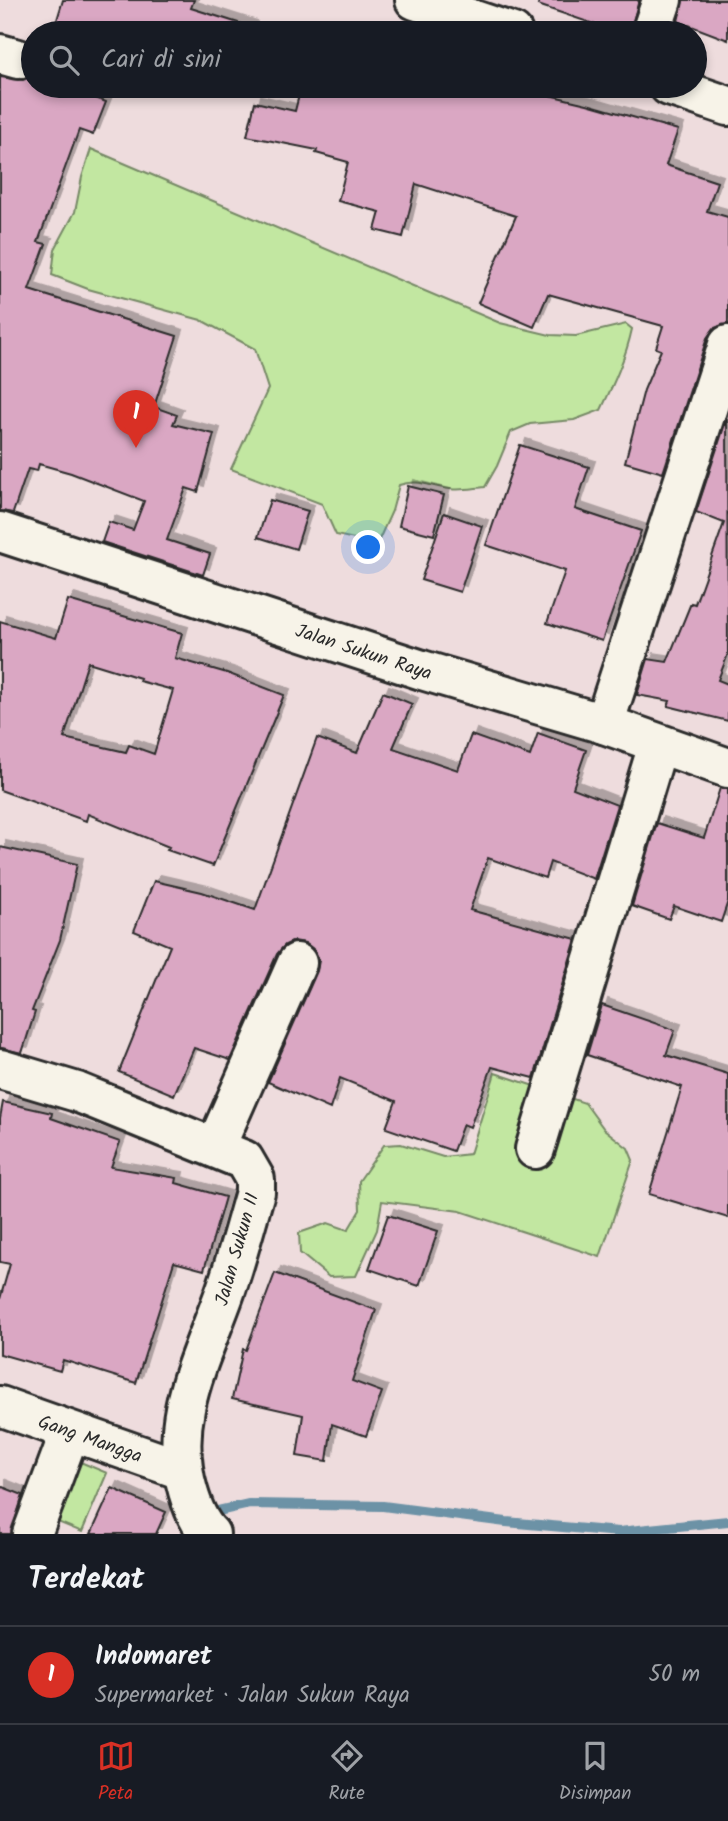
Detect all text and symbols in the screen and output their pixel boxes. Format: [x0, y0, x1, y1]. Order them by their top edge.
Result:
search box [21, 21, 707, 98]
text: Cari di sini [101, 39, 221, 81]
icon: search [45, 41, 83, 79]
pin: 1 [113, 390, 159, 448]
your location [351, 530, 385, 564]
street label: Jalan Sukun Raya [291, 617, 435, 689]
street label: Jalan Sukun II [208, 1190, 268, 1309]
street label: Gang Mangga [34, 1408, 146, 1472]
text: Terdekat [28, 1556, 144, 1604]
text: Indomaret [95, 1636, 212, 1678]
text: 1 [48, 1657, 54, 1693]
text: 50 m [649, 1657, 700, 1693]
text: Supermarket · Jalan Sukun Raya [95, 1678, 410, 1714]
tab: Peta [97, 1737, 135, 1809]
tab: Rute [328, 1737, 366, 1809]
tab: Disimpan [559, 1737, 631, 1809]

